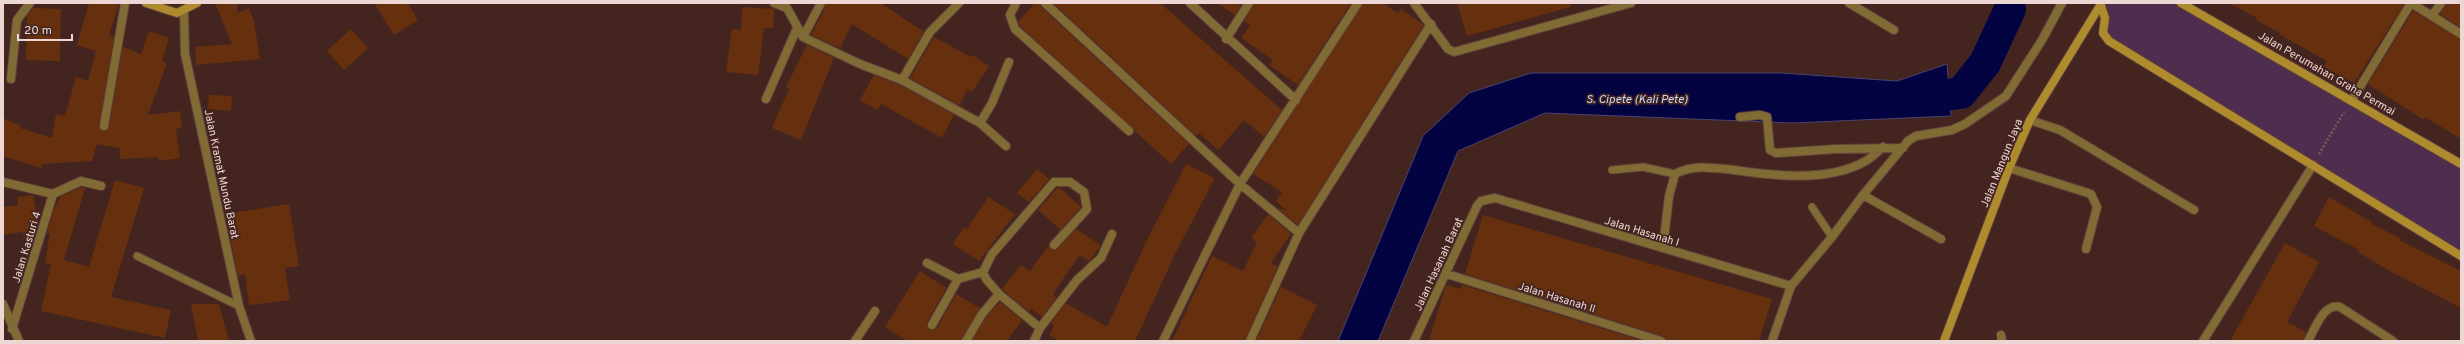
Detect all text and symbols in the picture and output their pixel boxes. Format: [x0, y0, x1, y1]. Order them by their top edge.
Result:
scale bar [18, 16, 72, 42]
text: 20 m [24, 23, 52, 39]
street label: Jalan Perumahan Graha Permai [2255, 29, 2398, 119]
water label: S. Cipete (Kali Pete) [1586, 92, 1688, 108]
street label: Jalan Kramat Mundu Barat [200, 108, 242, 240]
street label: Jalan Mangun Jaya [1978, 117, 2026, 210]
street label: Jalan Kasturi 4 [9, 210, 45, 285]
street label: Jalan Hasanah I [1603, 214, 1681, 250]
street label: Jalan Hasanah Barat [1411, 216, 1467, 313]
street label: Jalan Hasanah II [1516, 279, 1597, 316]

